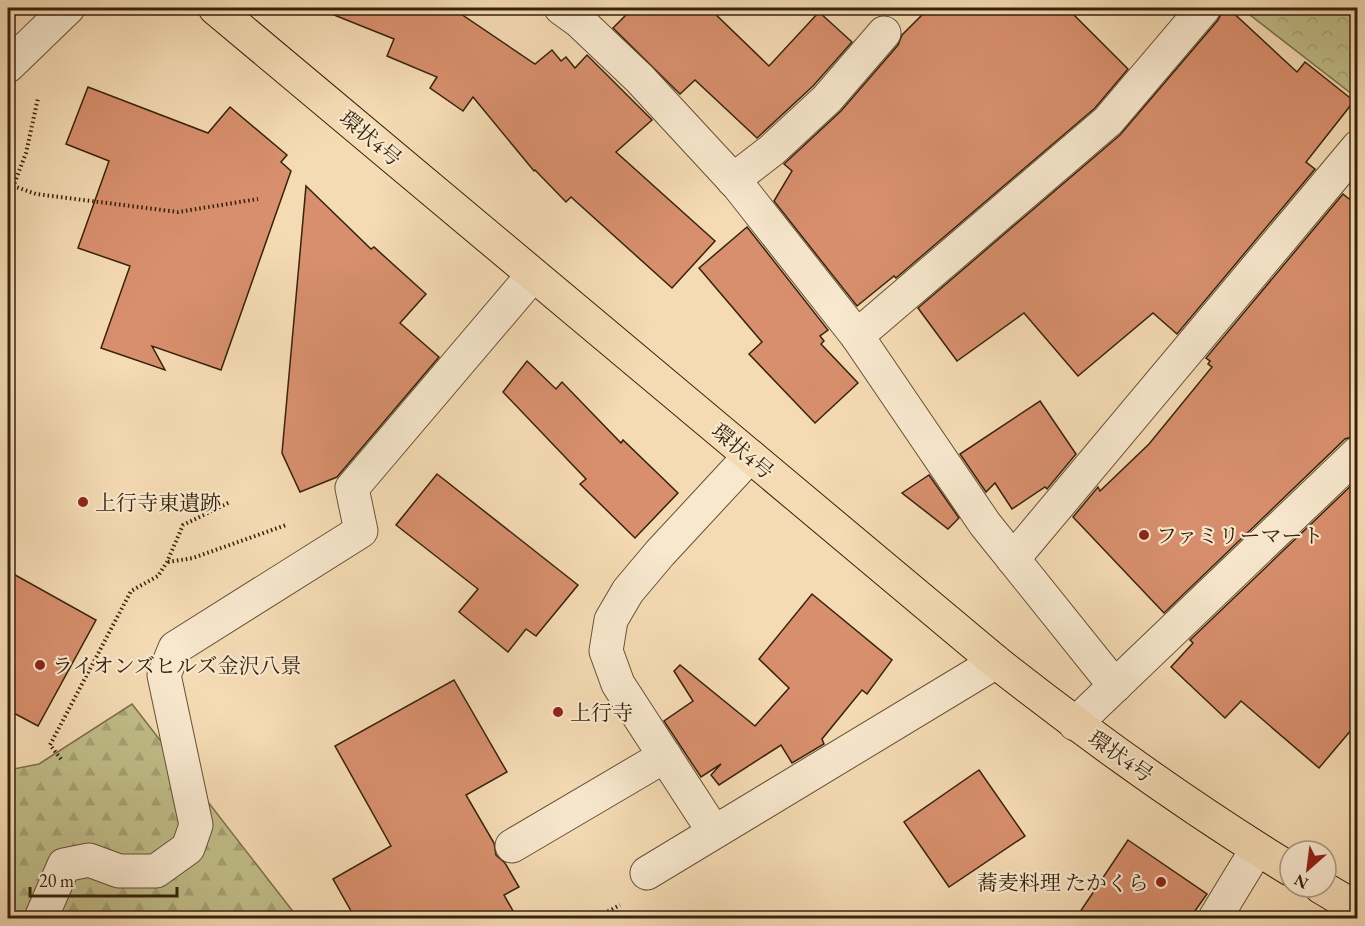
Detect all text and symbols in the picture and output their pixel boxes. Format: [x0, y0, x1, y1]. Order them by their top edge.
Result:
street label: 環状4号 [334, 104, 408, 172]
street label: 環状4号 [706, 417, 780, 485]
place label: 上行寺東遺跡 [95, 489, 221, 516]
marker: 上行寺東遺跡 [76, 495, 90, 509]
place label: ファミリーマート [1156, 522, 1324, 549]
marker: ファミリーマート [1137, 528, 1151, 542]
place label: ライオンズヒルズ金沢八景 [52, 652, 301, 679]
marker: ライオンズヒルズ金沢八景 [33, 658, 47, 672]
place label: 上行寺 [570, 699, 633, 726]
marker: 上行寺 [551, 705, 565, 719]
street label: 環状4号 [1083, 724, 1159, 788]
north arrow [1278, 839, 1338, 899]
scale bar [30, 860, 177, 898]
text: 20 m [39, 869, 74, 892]
place label: 蕎麦料理 たかくら [977, 869, 1149, 896]
text: N [1291, 869, 1312, 894]
marker: 蕎麦料理 たかくら [1154, 875, 1168, 889]

